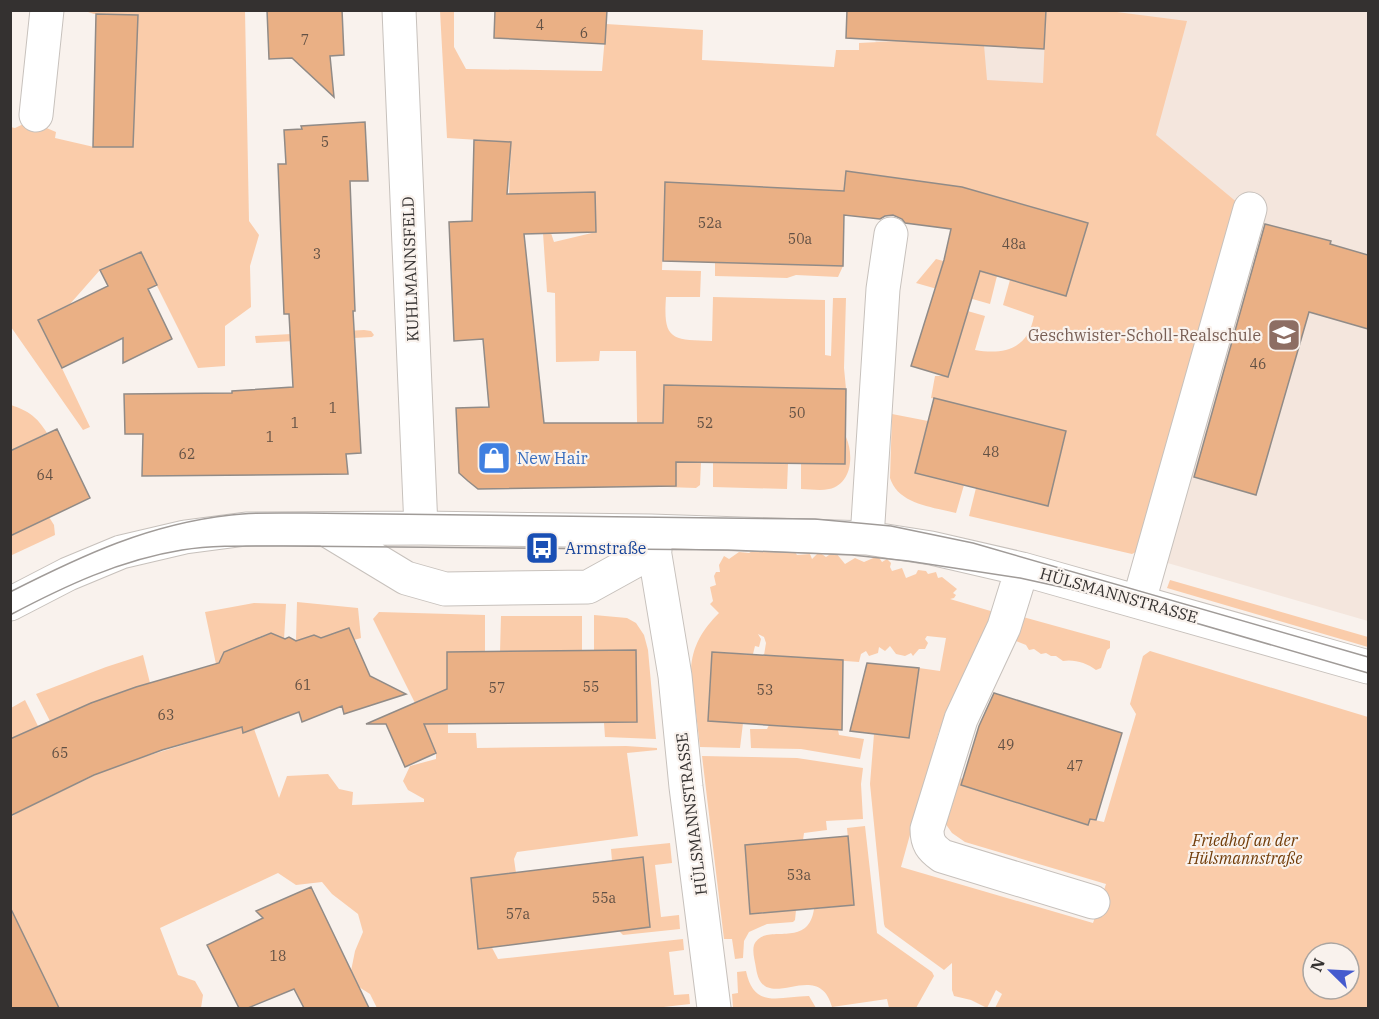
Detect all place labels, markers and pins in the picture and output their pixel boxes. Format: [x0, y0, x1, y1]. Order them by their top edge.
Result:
school or university icon: Geschwister-Scholl-Realschule [1266, 317, 1302, 353]
place label: Geschwister-Scholl-Realschule [1028, 325, 1261, 345]
shop icon: New Hair [476, 440, 512, 476]
place label: New Hair [517, 448, 588, 468]
bus stop icon: Armstraße [524, 530, 560, 566]
place label: Armstraße [565, 538, 646, 558]

